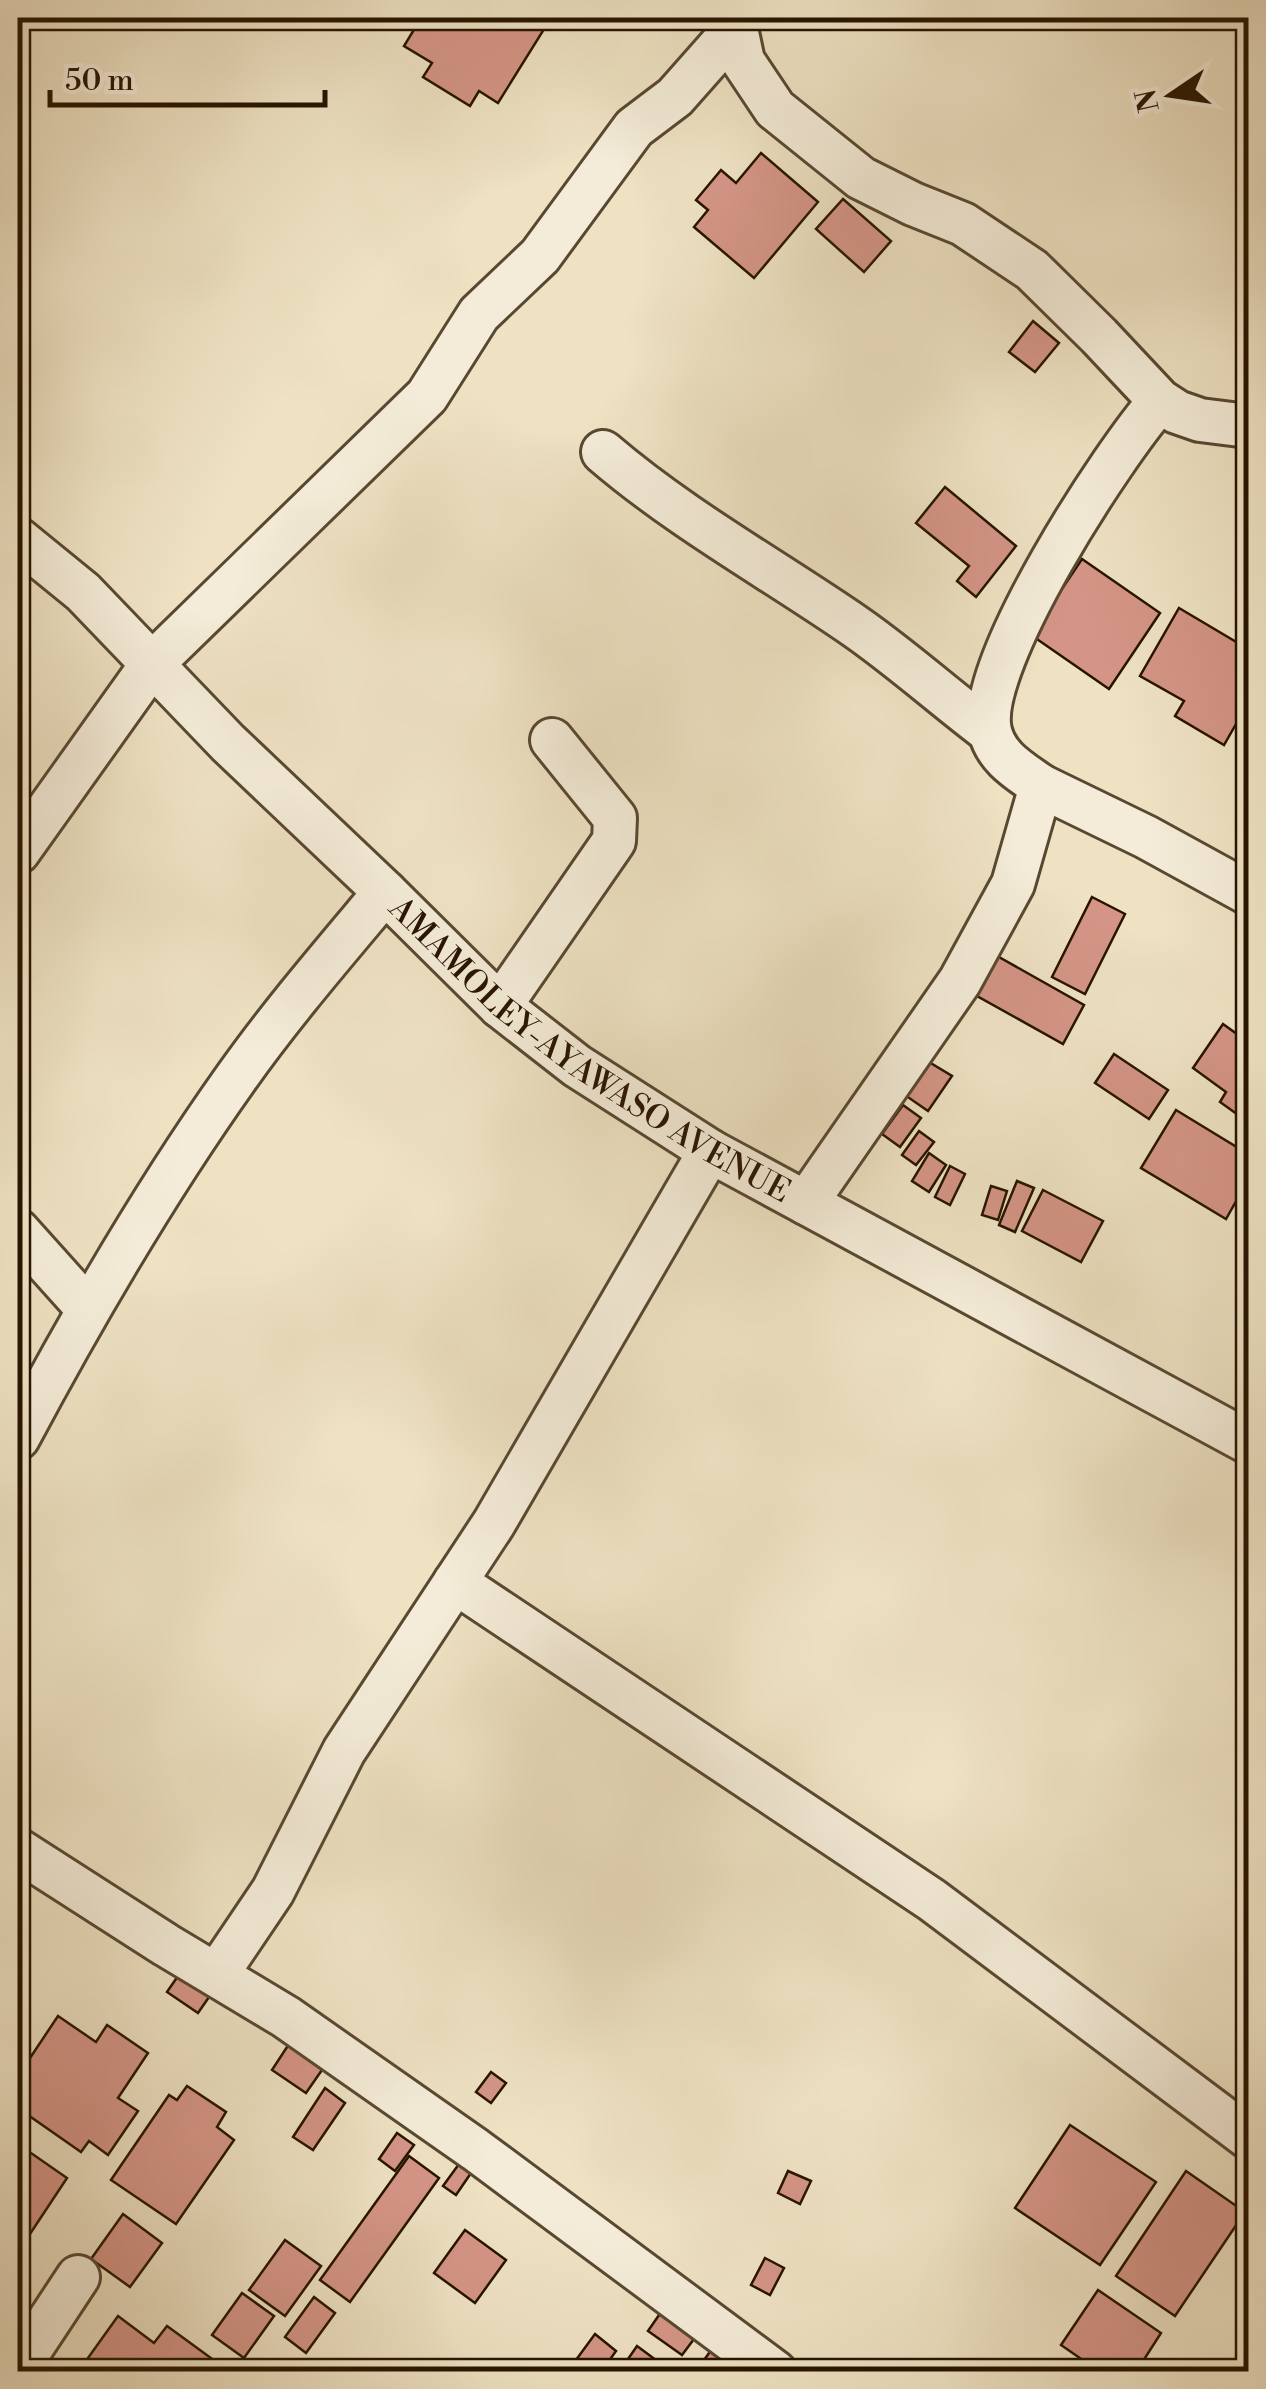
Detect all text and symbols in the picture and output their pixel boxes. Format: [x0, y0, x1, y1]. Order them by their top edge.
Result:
scale bar [50, 45, 325, 107]
north arrow [1121, 45, 1221, 145]
text: 50 m [65, 62, 134, 100]
text: N [1129, 86, 1168, 115]
street label: AMAMOLEY-AYAWASO AVENUE [380, 888, 797, 1212]

